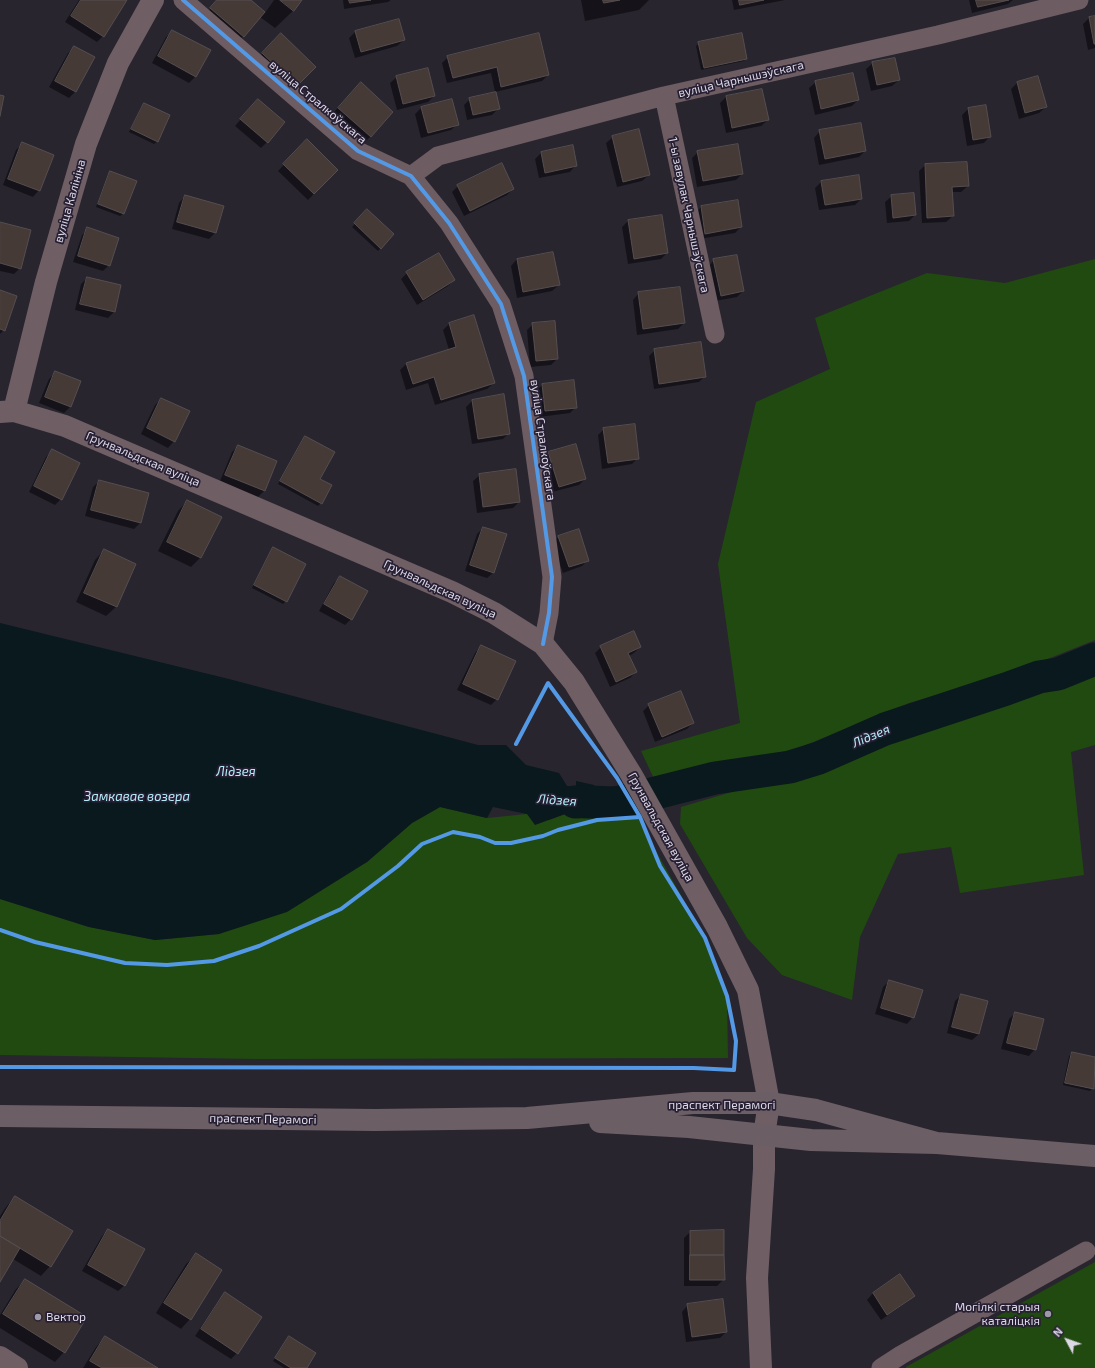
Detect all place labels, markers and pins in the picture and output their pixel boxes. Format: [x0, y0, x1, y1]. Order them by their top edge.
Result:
place label: Могілкі старыя каталіцкія [955, 1300, 1040, 1328]
marker: Могілкі старыя каталіцкія [1043, 1309, 1053, 1319]
place label: Вектор [46, 1310, 86, 1324]
marker: Вектор [33, 1312, 43, 1322]

